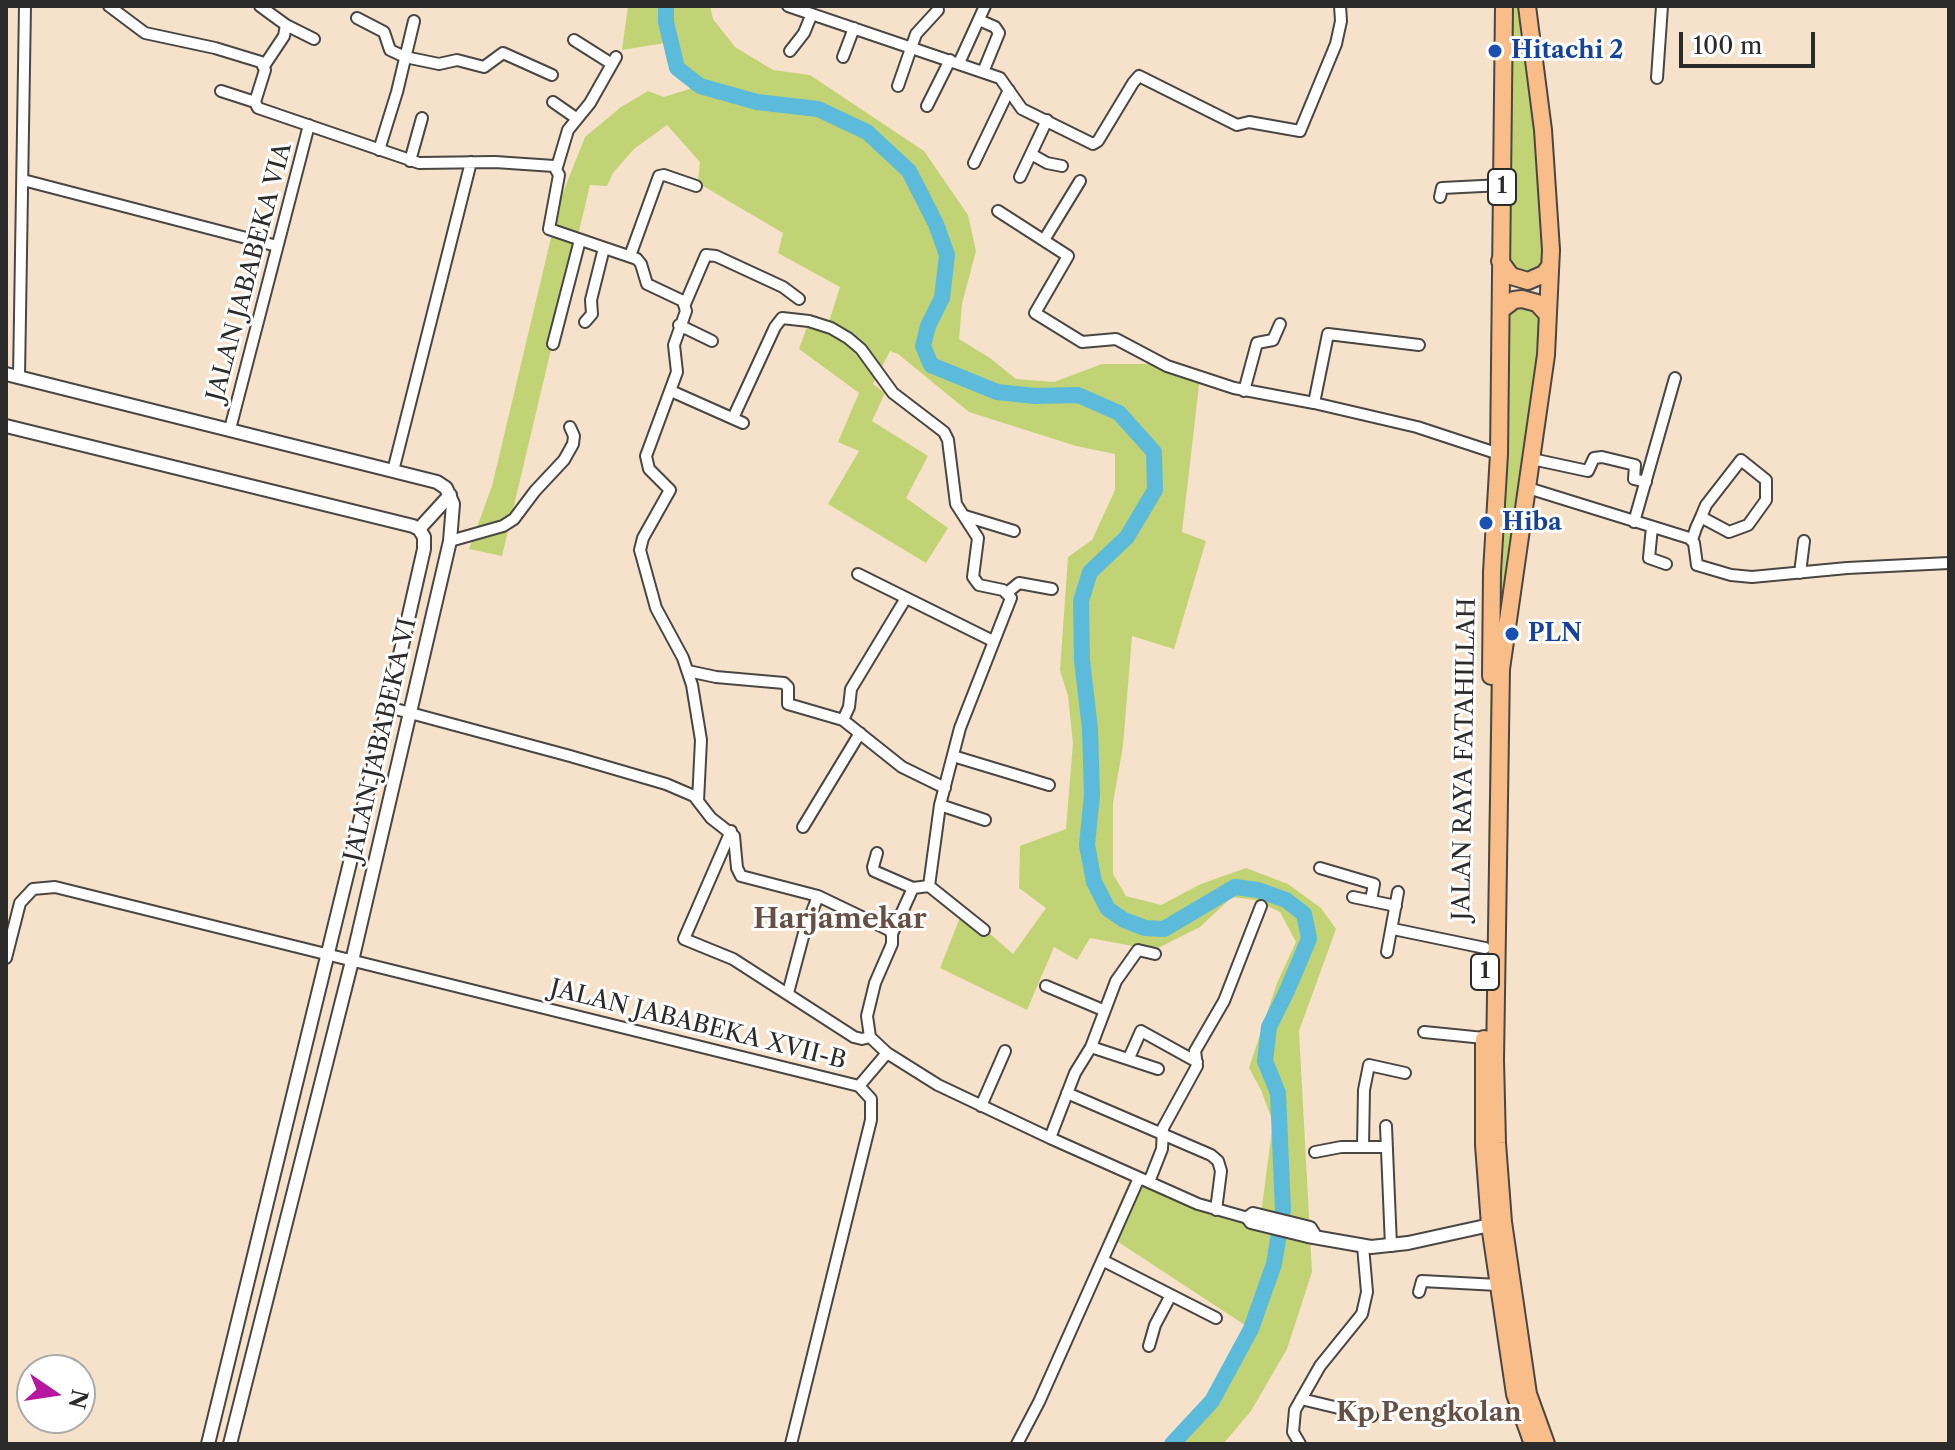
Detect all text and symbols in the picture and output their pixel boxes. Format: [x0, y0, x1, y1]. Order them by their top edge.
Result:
scale bar [1683, 16, 1819, 66]
text: 100 m [1693, 31, 1762, 60]
place label: Hitachi 2 [1511, 37, 1623, 65]
marker: Hitachi 2 [1486, 42, 1504, 60]
street label: JALAN JABABEKA VIA [202, 139, 298, 405]
road number: 1 [1488, 169, 1516, 205]
place label: Hiba [1502, 509, 1562, 537]
marker: Hiba [1477, 514, 1495, 532]
street label: JALAN RAYA FATAHILLAH [1448, 597, 1482, 921]
street label: JALAN JABABEKA VI [339, 615, 423, 865]
place label: PLN [1528, 620, 1582, 648]
marker: PLN [1503, 625, 1521, 643]
district label: Harjamekar [753, 903, 927, 937]
road number: 1 [1471, 954, 1499, 990]
street label: JALAN JABABEKA XVII-B [547, 974, 849, 1076]
north arrow [16, 1354, 96, 1434]
text: N [63, 1387, 93, 1411]
district label: Kp Pengkolan [1336, 1397, 1522, 1429]

